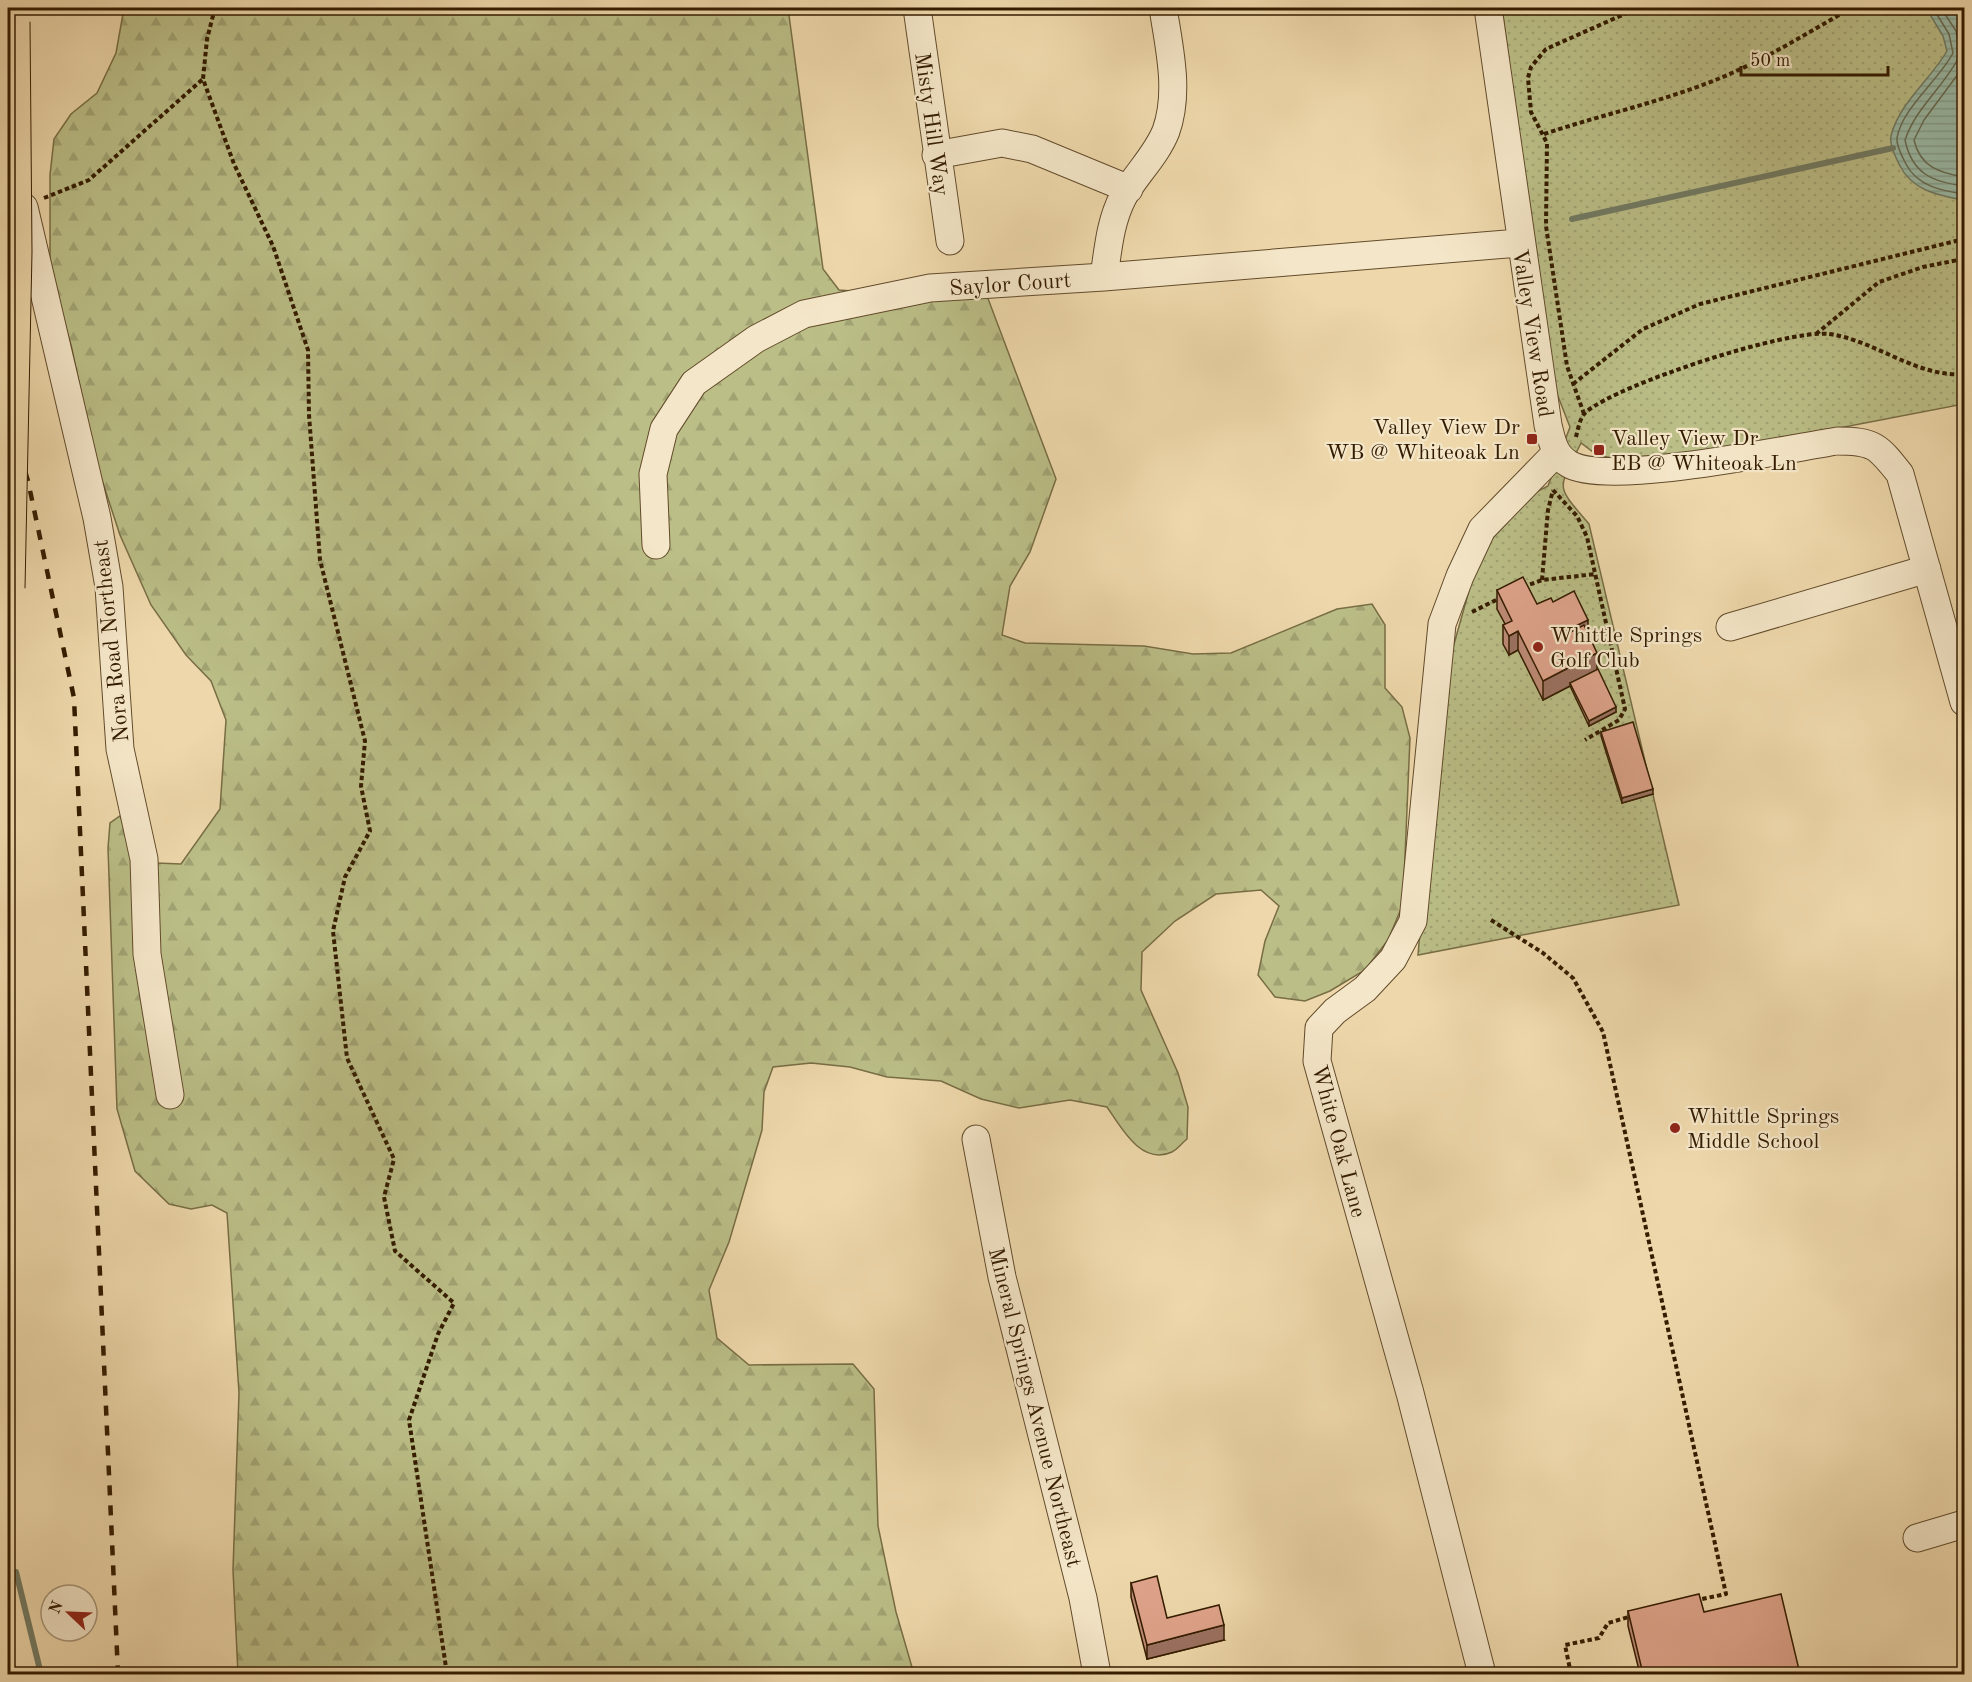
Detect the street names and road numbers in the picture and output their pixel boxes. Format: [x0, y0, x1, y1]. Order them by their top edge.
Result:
street label: Misty Hill Way [910, 51, 952, 198]
street label: Valley View Road [1508, 248, 1556, 419]
street label: Saylor Court [949, 270, 1072, 300]
street label: Nora Road Northeast [90, 538, 134, 743]
street label: White Oak Lane [1307, 1063, 1369, 1220]
street label: Mineral Springs Avenue Northeast [984, 1245, 1084, 1570]

